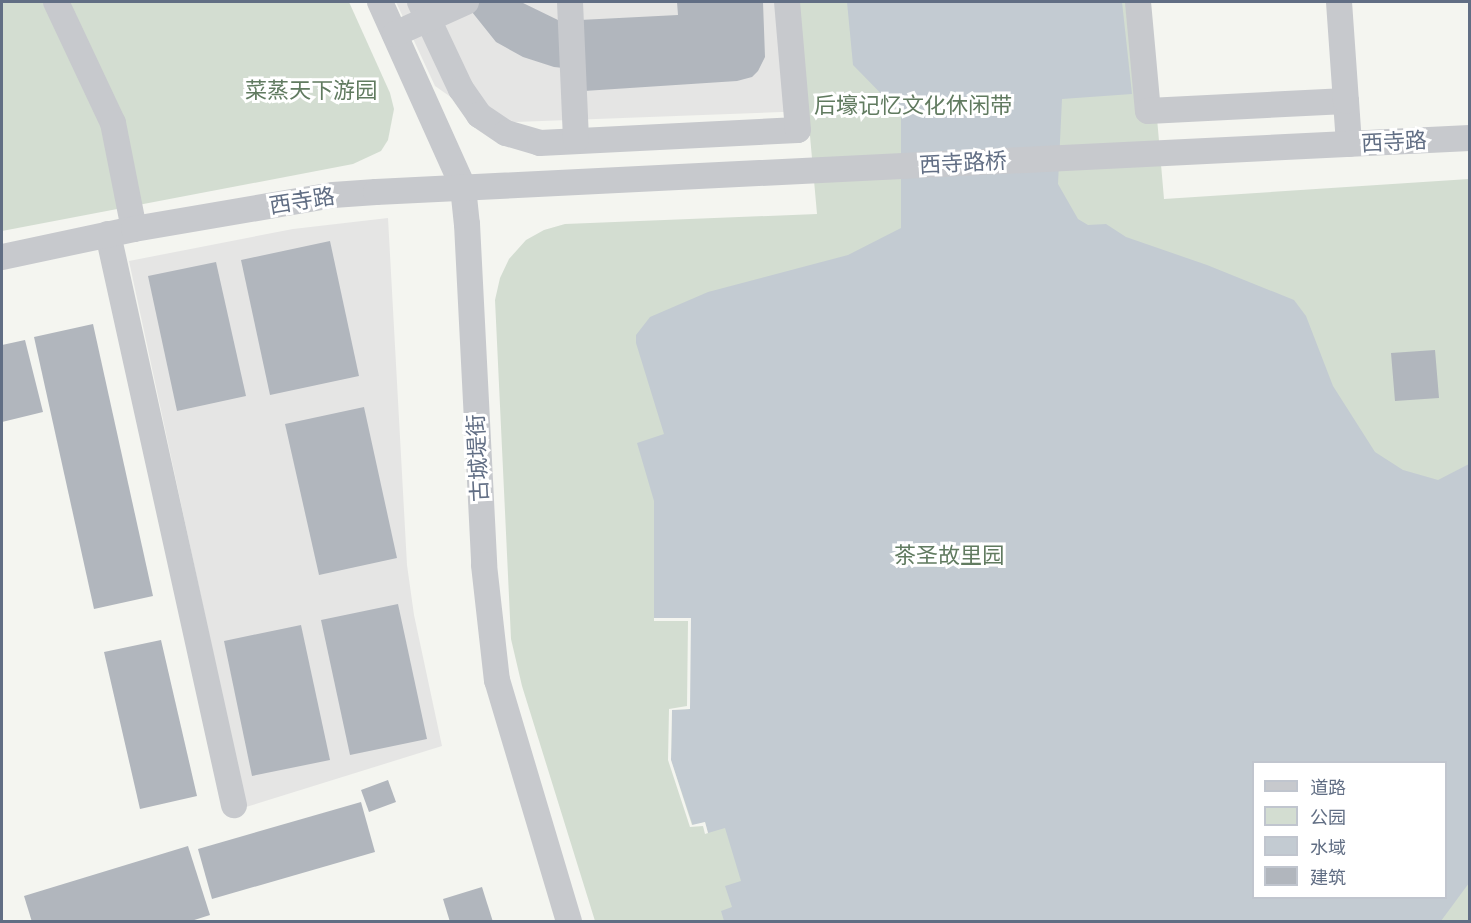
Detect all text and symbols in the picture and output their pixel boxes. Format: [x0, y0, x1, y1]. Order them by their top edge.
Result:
park label: 菜蒸天下游园 [245, 78, 377, 104]
park label: 后壕记忆文化休闲带 [814, 93, 1012, 119]
street label: 西寺路 [1360, 127, 1428, 157]
street label: 西寺路桥 [918, 148, 1008, 178]
street label: 西寺路 [267, 183, 337, 219]
street label: 古城堤街 [463, 413, 493, 503]
park label: 茶圣故里园 [894, 543, 1004, 569]
legend [1252, 761, 1447, 899]
text: 道路 [1310, 777, 1346, 799]
text: 公园 [1310, 807, 1346, 829]
text: 水域 [1310, 837, 1346, 859]
text: 建筑 [1310, 867, 1346, 889]

